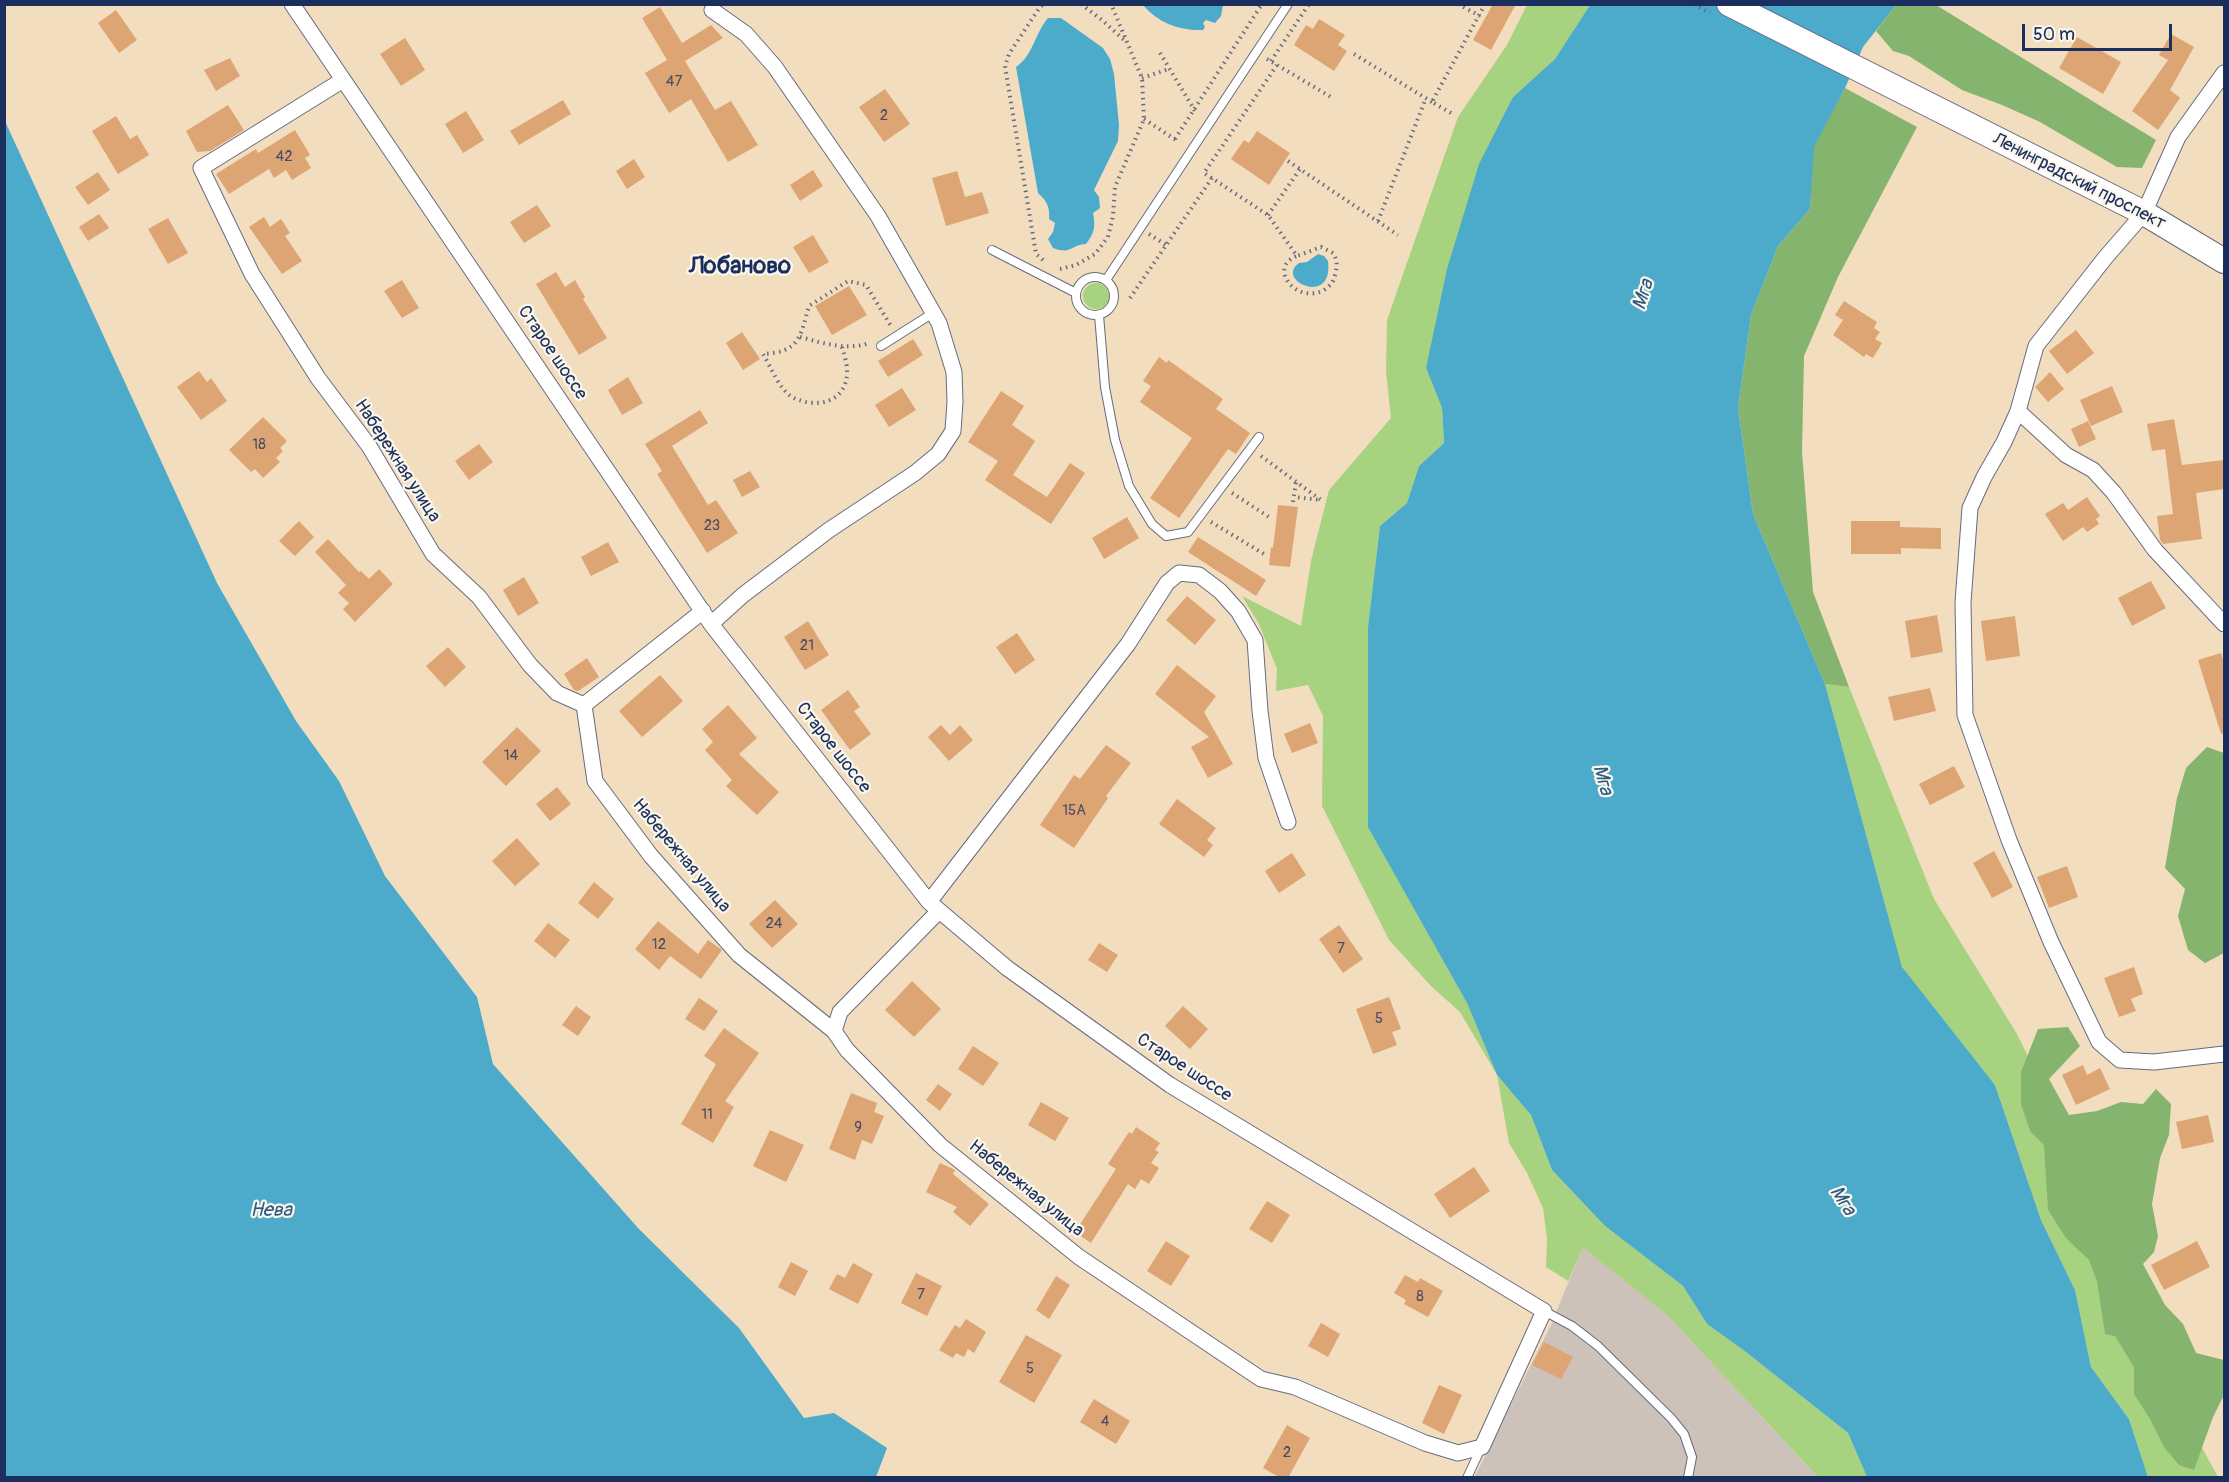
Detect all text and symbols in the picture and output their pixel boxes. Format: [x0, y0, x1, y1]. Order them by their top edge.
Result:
scale bar [2025, 12, 2175, 50]
text: 50 m [2033, 23, 2075, 46]
house number: 47 [666, 73, 682, 91]
house number: 2 [880, 107, 888, 125]
street label: Ленинградский проспект [1989, 129, 2169, 235]
house number: 42 [275, 148, 293, 166]
district label: Лобаново [689, 253, 791, 281]
water label: Мга [1628, 277, 1660, 313]
street label: Старое шоссе [513, 302, 591, 404]
street label: Набережная улица [349, 396, 445, 526]
house number: 18 [252, 436, 266, 454]
house number: 23 [704, 517, 720, 535]
house number: 21 [800, 637, 814, 655]
street label: Старое шоссе [791, 698, 875, 798]
house number: 14 [504, 747, 518, 765]
water label: Мга [1586, 762, 1618, 798]
street label: Набережная улица [627, 795, 735, 917]
house number: 15А [1062, 802, 1086, 820]
house number: 24 [765, 915, 783, 933]
house number: 12 [652, 936, 666, 954]
house number: 7 [1337, 940, 1345, 958]
house number: 5 [1375, 1010, 1383, 1028]
street label: Старое шоссе [1132, 1029, 1236, 1107]
house number: 11 [701, 1106, 713, 1124]
house number: 9 [854, 1119, 862, 1137]
street label: Набережная улица [964, 1136, 1088, 1242]
water label: Мга [1824, 1182, 1860, 1220]
water label: Нева [250, 1199, 292, 1223]
house number: 7 [917, 1286, 925, 1304]
house number: 8 [1416, 1288, 1424, 1306]
house number: 5 [1026, 1360, 1034, 1378]
house number: 4 [1101, 1413, 1109, 1431]
house number: 2 [1283, 1444, 1291, 1462]

